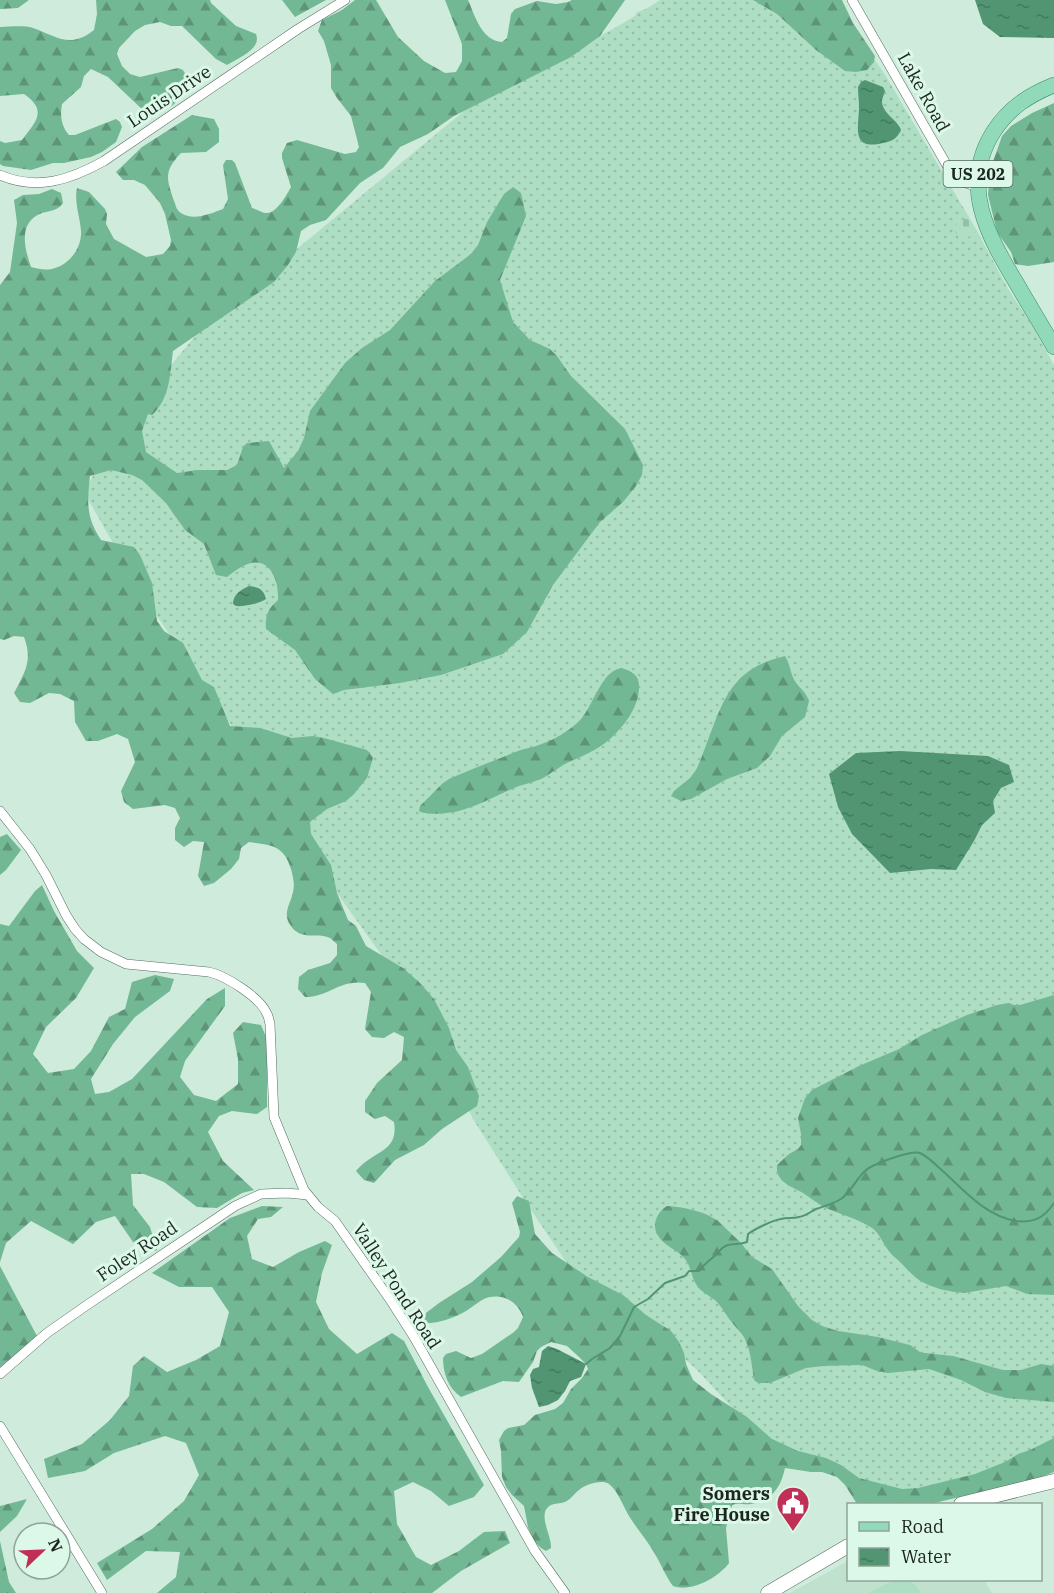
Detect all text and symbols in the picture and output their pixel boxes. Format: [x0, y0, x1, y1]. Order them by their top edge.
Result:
street label: Lake Road [893, 48, 955, 136]
street label: Louis Drive [123, 60, 215, 132]
road number: US 202 [944, 161, 1012, 187]
street label: Foley Road [92, 1216, 182, 1286]
street label: Valley Pond Road [348, 1219, 446, 1353]
place label: Somers Fire House [674, 1482, 770, 1526]
public building icon: Somers Fire House [775, 1485, 811, 1532]
legend [847, 1503, 1042, 1581]
text: Road [901, 1515, 944, 1538]
north arrow [12, 1521, 72, 1581]
text: N [44, 1535, 67, 1555]
text: Water [901, 1545, 951, 1568]

